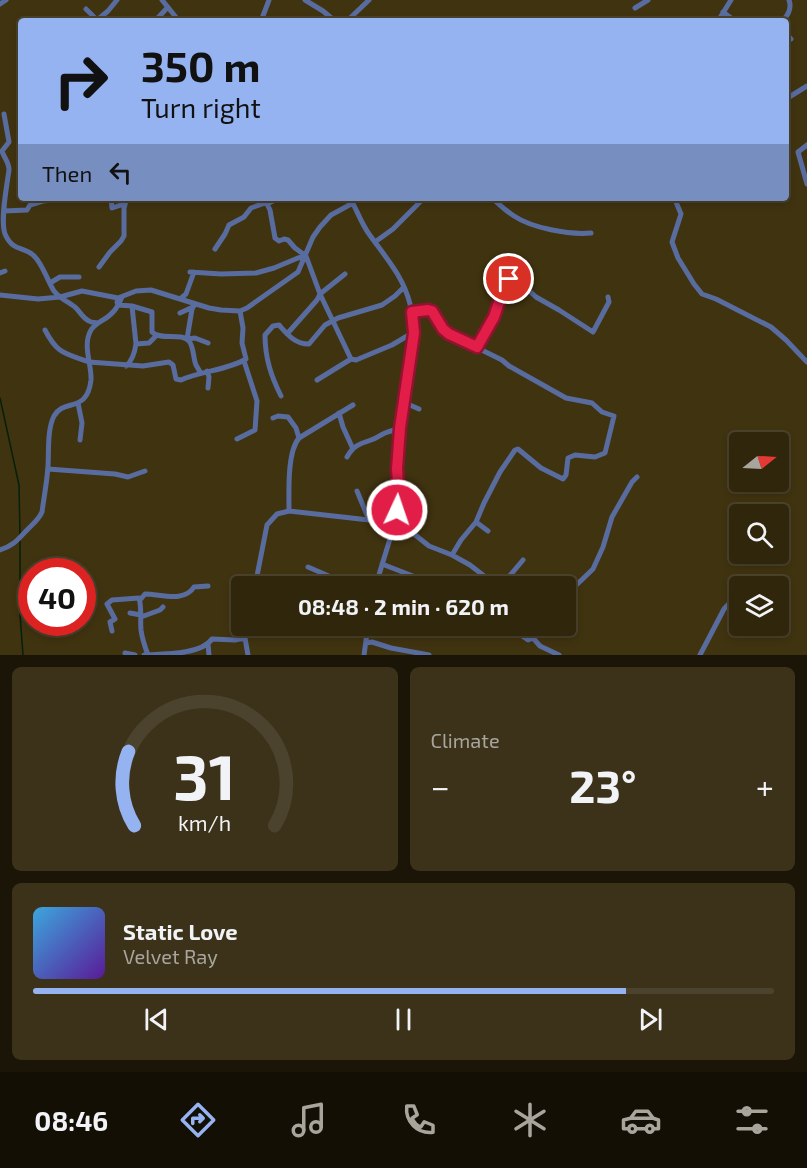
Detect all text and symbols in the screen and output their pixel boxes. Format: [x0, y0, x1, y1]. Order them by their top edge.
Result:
text: 350 m [141, 40, 261, 90]
icon: right [42, 42, 120, 120]
text: Turn right [141, 91, 261, 123]
icon: left [104, 156, 137, 189]
text: Then [42, 160, 92, 186]
pin [483, 253, 534, 304]
icon: arrive [492, 262, 525, 295]
north arrow [729, 432, 789, 492]
map controls [729, 432, 789, 636]
position arrow [365, 478, 429, 542]
button: search [729, 504, 789, 564]
speed limit sign: 40 [18, 558, 96, 636]
button: layers [729, 576, 789, 636]
text: 08:48 · 2 min · 620 m [298, 593, 509, 619]
text: Climate [431, 728, 500, 752]
text: 31 [174, 738, 236, 813]
text: 23° [569, 758, 636, 812]
text: − [431, 766, 450, 806]
text: + [756, 766, 774, 806]
text: km/h [178, 810, 231, 835]
text: Static Love [123, 918, 238, 944]
text: Velvet Ray [123, 944, 218, 968]
icon: previous [140, 1003, 173, 1036]
icon: pause [387, 1003, 420, 1036]
icon: next [634, 1003, 667, 1036]
icon: directions [177, 1099, 219, 1141]
icon: music [288, 1099, 330, 1141]
icon: phone [398, 1099, 440, 1141]
icon: climate [509, 1099, 551, 1141]
icon: car [620, 1099, 662, 1141]
icon: filters [731, 1099, 773, 1141]
text: 08:46 [34, 1104, 108, 1136]

